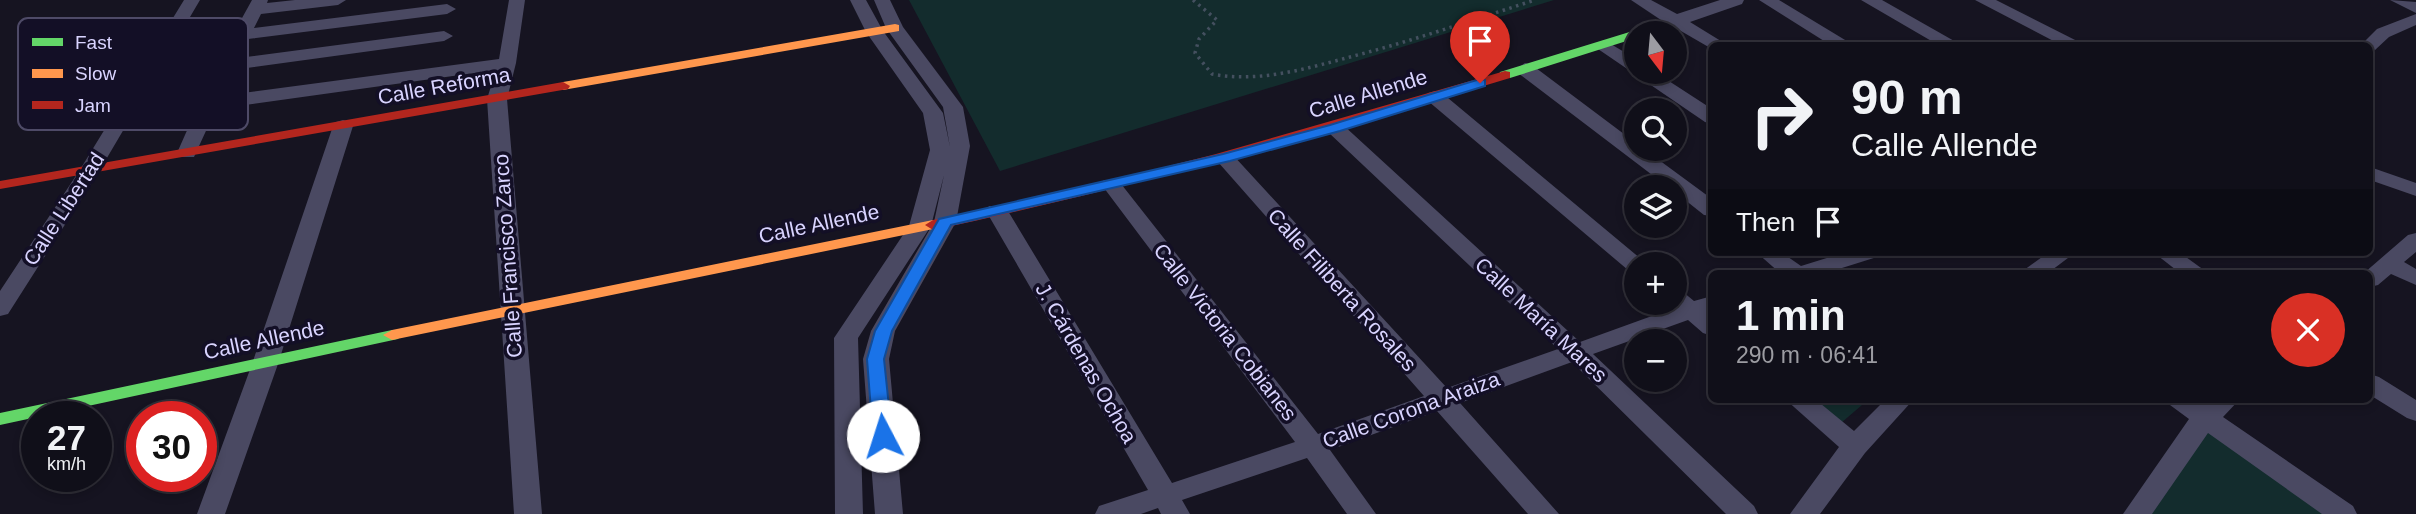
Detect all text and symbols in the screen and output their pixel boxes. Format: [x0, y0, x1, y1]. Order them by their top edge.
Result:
pin [1450, 11, 1510, 83]
legend [18, 18, 248, 130]
north arrow [1624, 21, 1687, 84]
map controls [1624, 21, 1687, 392]
icon: arrive [1461, 22, 1499, 60]
text: Fast [75, 32, 113, 53]
street label: Calle Reforma [376, 62, 512, 108]
text: Slow [75, 63, 116, 84]
street label: Calle Allende [1306, 65, 1430, 122]
icon: right [1736, 70, 1827, 161]
text: 90 m [1851, 70, 1963, 124]
text: Jam [75, 95, 111, 116]
button: search [1624, 98, 1687, 161]
text: Calle Allende [1851, 127, 2038, 163]
street label: Calle Libertad [19, 148, 109, 269]
street label: Calle Francisco Zarco [489, 153, 526, 359]
button: layers [1624, 175, 1687, 238]
street label: Calle Allende [757, 200, 881, 248]
icon: arrive [1809, 203, 1847, 241]
street label: Calle Filiberta Rosales [1264, 204, 1421, 375]
text: Then [1736, 207, 1795, 237]
street label: Calle Victoria Cobianes [1149, 239, 1302, 425]
button: + [1624, 252, 1687, 315]
street label: Calle María Mares [1471, 253, 1612, 387]
street label: J. Cárdenas Ochoa [1031, 279, 1142, 447]
text: 1 min [1736, 292, 1846, 339]
button: close [2271, 293, 2345, 367]
street label: Calle Allende [202, 316, 326, 364]
button: − [1624, 329, 1687, 392]
text: 290 m · 06:41 [1736, 342, 1878, 368]
street label: Calle Corona Araiza [1319, 367, 1503, 452]
position arrow [846, 399, 920, 473]
speed limit sign: 30 [126, 401, 217, 492]
text: 27 [47, 418, 86, 457]
text: km/h [47, 454, 86, 474]

